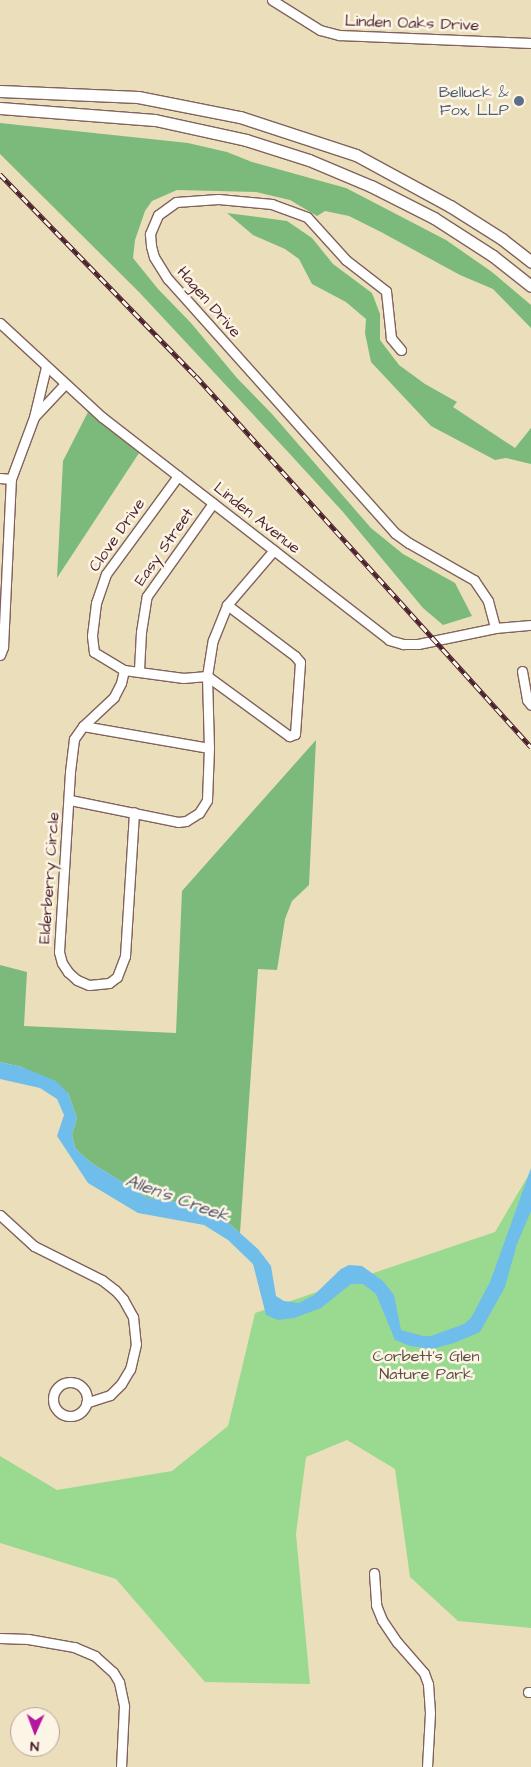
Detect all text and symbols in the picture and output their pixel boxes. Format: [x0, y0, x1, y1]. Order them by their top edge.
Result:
street label: Linden Oaks Drive [344, 11, 480, 35]
place label: Belluck & Fox, LLP [439, 82, 509, 120]
marker: Belluck & Fox, LLP [513, 95, 525, 107]
street label: Hagen Drive [173, 263, 245, 341]
street label: Linden Avenue [210, 478, 304, 558]
street label: Clove Drive [85, 495, 149, 575]
street label: Easy Street [130, 505, 198, 589]
street label: Elderberry Circle [35, 811, 63, 945]
water label: Allen's Creek [122, 1170, 232, 1228]
park label: Corbett's Glen Nature Park [372, 1346, 480, 1384]
north arrow [10, 1707, 60, 1757]
text: N [30, 1736, 39, 1756]

